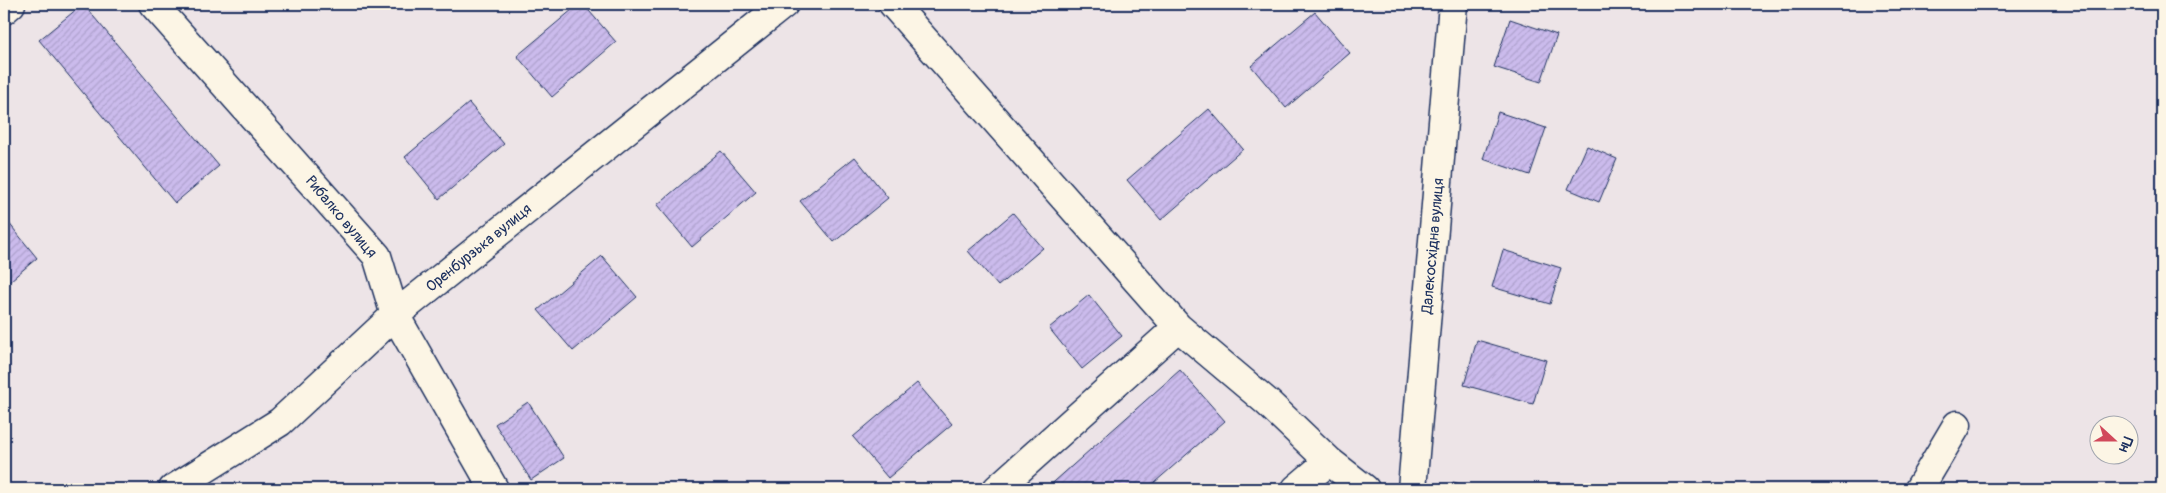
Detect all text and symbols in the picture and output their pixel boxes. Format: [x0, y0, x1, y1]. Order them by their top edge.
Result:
street label: Рибалко вулиця [301, 172, 381, 262]
street label: Далекосхідна вулиця [1418, 177, 1448, 316]
street label: Оренбурзька вулиця [422, 200, 536, 296]
north arrow [2088, 416, 2138, 466]
text: Пн [2115, 434, 2136, 455]

